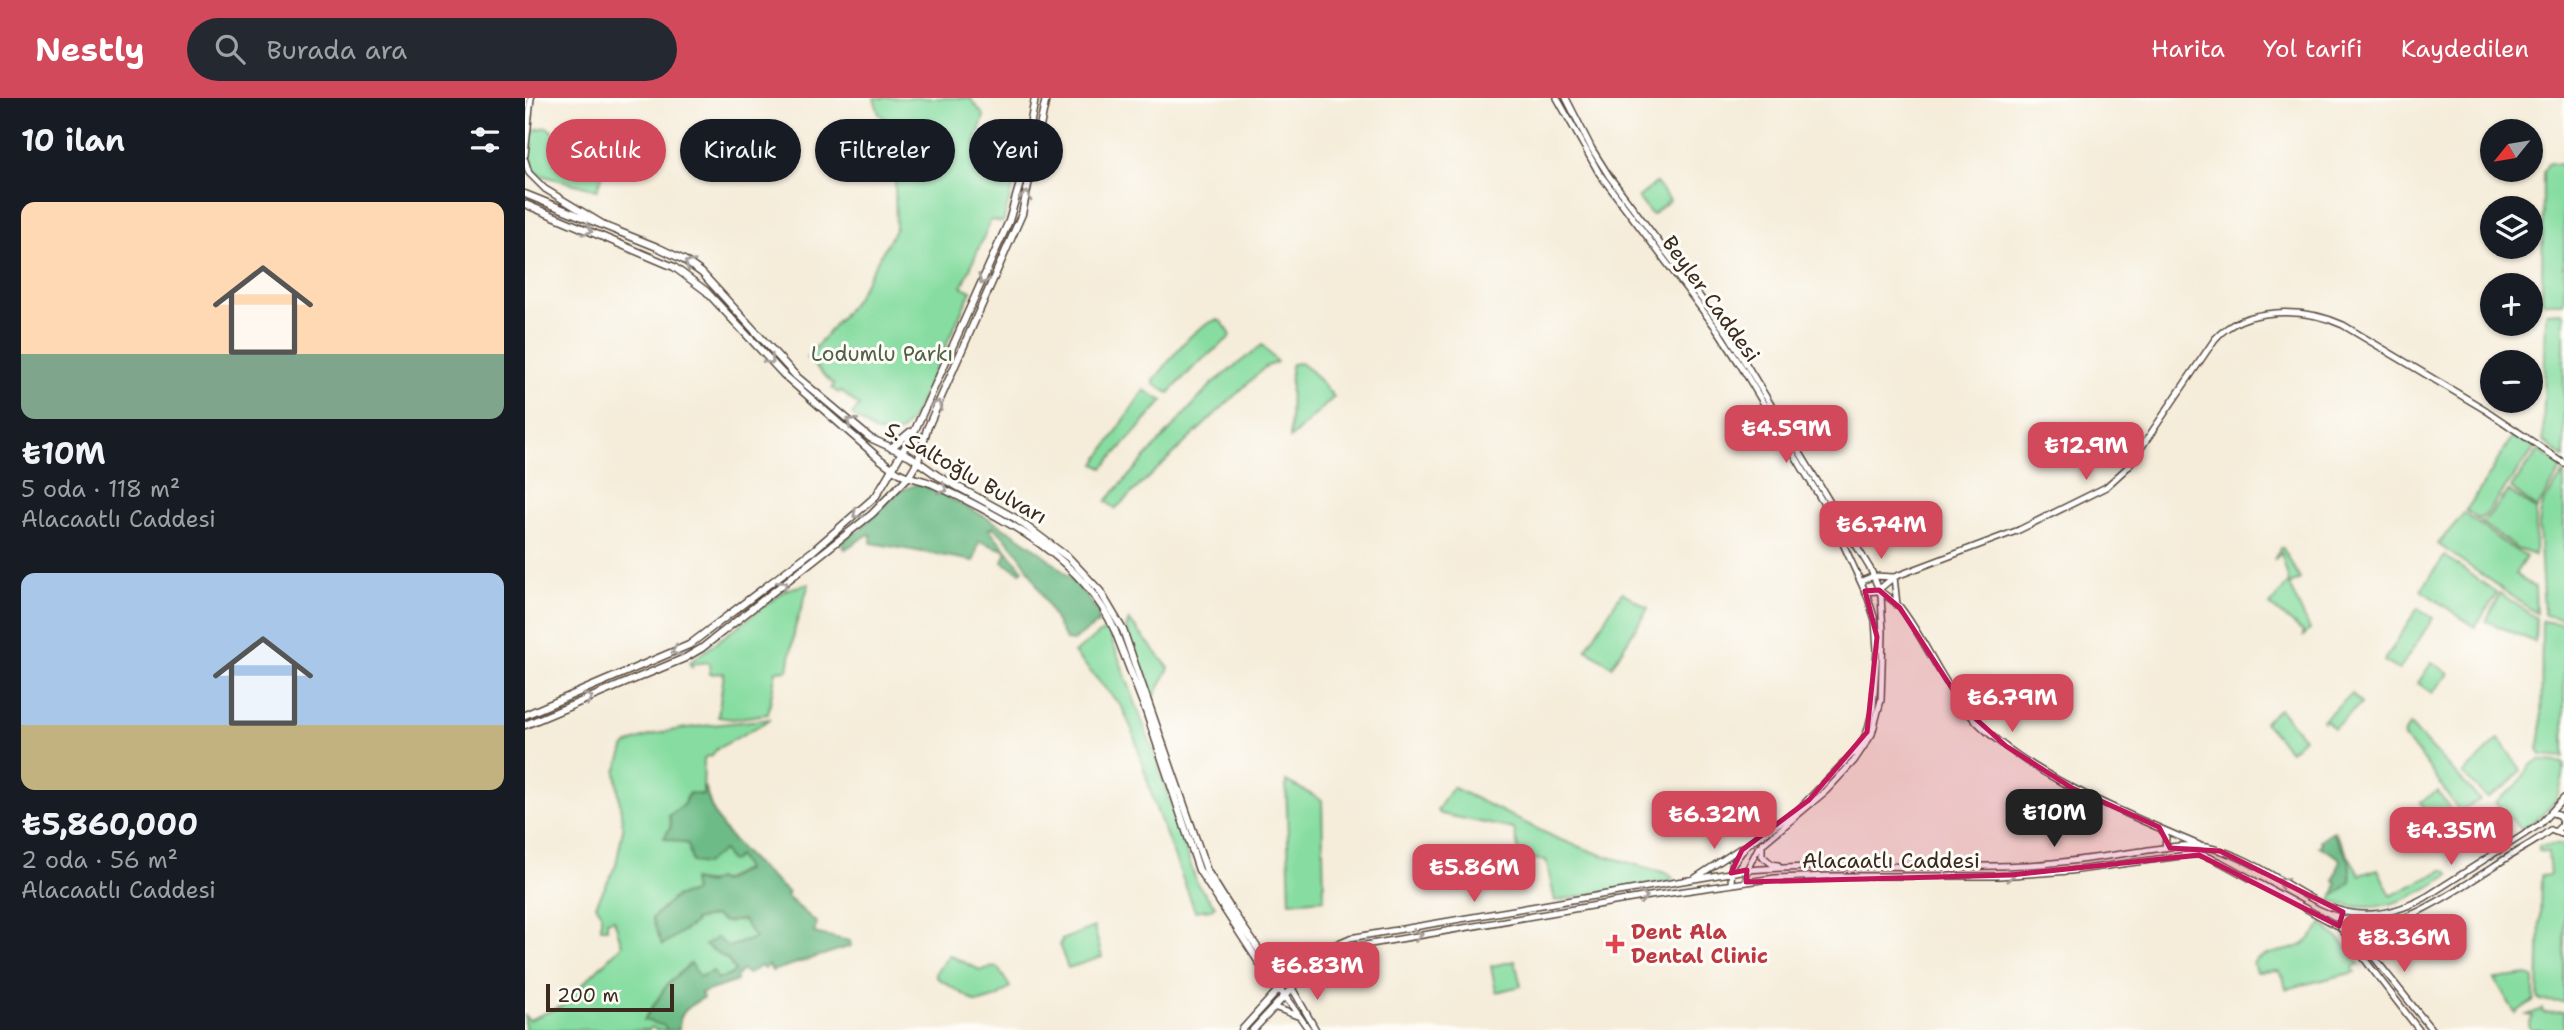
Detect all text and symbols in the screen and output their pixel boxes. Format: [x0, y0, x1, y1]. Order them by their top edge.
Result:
search box [187, 18, 677, 81]
text: Nestly [35, 27, 145, 72]
icon: search [211, 30, 249, 68]
text: Burada ara [267, 32, 407, 67]
text: Harita [2151, 33, 2225, 65]
text: Yol tarifi [2263, 33, 2363, 65]
text: Kaydedilen [2401, 33, 2529, 65]
chip: Satılık [546, 119, 666, 182]
chip: Kiralık [680, 119, 801, 182]
chip: Filtreler [815, 119, 955, 182]
chip: Yeni [969, 119, 1063, 182]
north arrow [2480, 119, 2543, 182]
map controls [2480, 119, 2543, 413]
text: 10 ilan [21, 120, 125, 161]
icon: filters [466, 121, 504, 159]
one-way arrow [1018, 190, 1032, 202]
button: layers [2480, 196, 2543, 259]
one-way arrow [581, 222, 593, 236]
street label: Beyler Caddesi [1656, 230, 1766, 368]
icon: home [200, 247, 326, 373]
one-way arrow [683, 260, 696, 273]
one-way arrow [977, 273, 991, 285]
button: + [2480, 273, 2543, 336]
park label: Lodumlu Parkı [811, 340, 953, 368]
button: − [2480, 350, 2543, 413]
one-way arrow [762, 352, 774, 365]
one-way arrow [929, 400, 943, 412]
pin: ₺4.59M [1729, 406, 1843, 465]
text: ₺4.59M [1741, 413, 1831, 443]
street label: S. Saltoğlu Bulvarı [880, 415, 1052, 531]
one-way arrow [847, 418, 860, 430]
pin: ₺12.9M [2029, 422, 2143, 482]
text: ₺12.9M [2044, 430, 2128, 460]
text: ₺10M [21, 433, 105, 474]
text: 5 oda · 118 m² [21, 474, 180, 504]
one-way arrow [936, 480, 948, 494]
pin: ₺6.74M [1824, 502, 1938, 561]
text: Alacaatlı Caddesi [21, 504, 216, 534]
one-way arrow [853, 506, 866, 518]
text: ₺6.74M [1835, 509, 1927, 539]
one-way arrow [775, 581, 788, 594]
icon: home [200, 618, 326, 744]
one-way arrow [671, 643, 683, 657]
pin: ₺6.79M [1955, 674, 2069, 734]
text: ₺6.79M [1966, 682, 2058, 712]
one-way arrow [580, 692, 593, 706]
pin: ₺10M [2013, 790, 2095, 849]
pin: ₺6.32M [1657, 792, 1771, 851]
text: ₺10M [2022, 797, 2086, 827]
text: ₺6.32M [1668, 799, 1760, 829]
text: ₺5,860,000 [21, 804, 198, 845]
pin: ₺4.35M [2394, 808, 2508, 867]
text: ₺4.35M [2406, 815, 2496, 845]
pin: ₺5.86M [1417, 844, 1531, 904]
text: 2 oda · 56 m² [21, 845, 178, 875]
street label: Alacaatlı Caddesi [1802, 847, 1980, 875]
text: ₺5.86M [1428, 852, 1520, 882]
one-way arrow [2005, 868, 2016, 883]
text: Alacaatlı Caddesi [21, 875, 216, 905]
one-way arrow [2276, 877, 2289, 890]
one-way arrow [1637, 890, 1648, 905]
pin: ₺8.36M [2347, 914, 2461, 974]
place label: Dent Ala Dental Clinic [1631, 918, 1768, 970]
text: ₺8.36M [2358, 922, 2450, 952]
one-way arrow [1412, 928, 1424, 943]
marker: Dent Ala Dental Clinic [1605, 934, 1625, 954]
pin: ₺6.83M [1260, 942, 1374, 1002]
text: ₺6.83M [1270, 950, 1364, 980]
scale bar [546, 981, 674, 1013]
text: 200 m [557, 983, 619, 1008]

